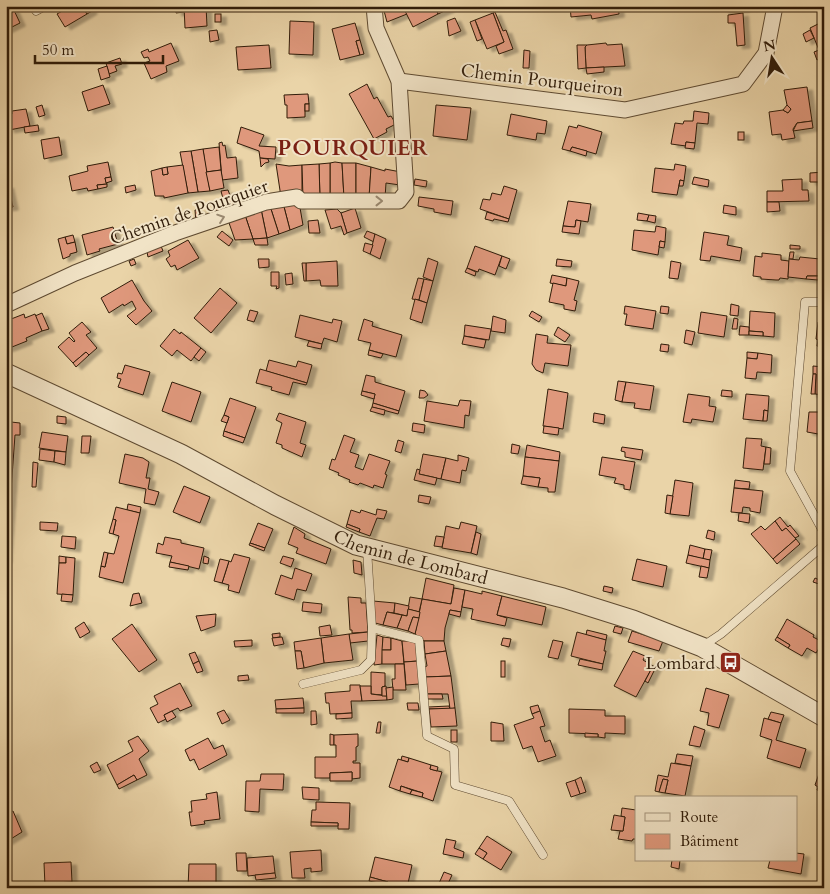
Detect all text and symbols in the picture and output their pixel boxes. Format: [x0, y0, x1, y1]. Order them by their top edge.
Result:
scale bar [35, 32, 162, 64]
north arrow [748, 32, 798, 82]
text: N [761, 35, 777, 56]
text: 50 m [42, 40, 74, 60]
street label: Chemin Pourqueiron [459, 58, 625, 103]
district label: POURQUIER [277, 133, 429, 163]
street label: Chemin de Pourquier [107, 174, 272, 251]
one-way arrow [376, 196, 383, 206]
one-way arrow [217, 214, 225, 224]
street label: Chemin de Lombard [329, 524, 491, 591]
place label: Lombard [646, 651, 715, 676]
bus stop icon: Lombard [719, 651, 743, 675]
legend [635, 796, 798, 862]
text: Route [680, 807, 718, 827]
text: Bâtiment [680, 831, 739, 851]

